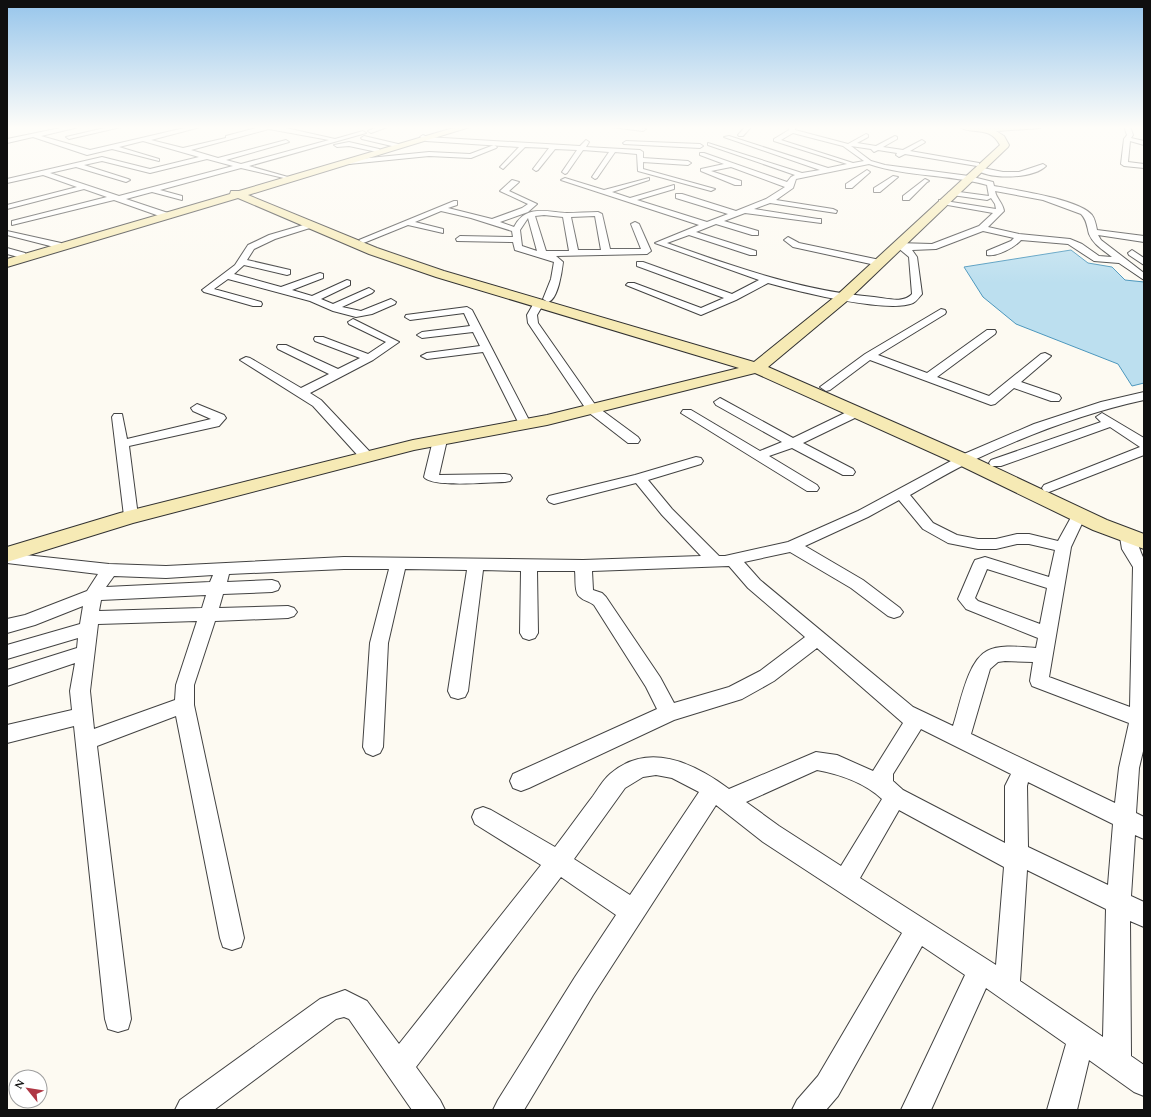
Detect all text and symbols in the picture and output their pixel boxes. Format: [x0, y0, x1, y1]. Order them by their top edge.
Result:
north arrow [8, 1069, 48, 1109]
text: N [10, 1076, 29, 1092]

